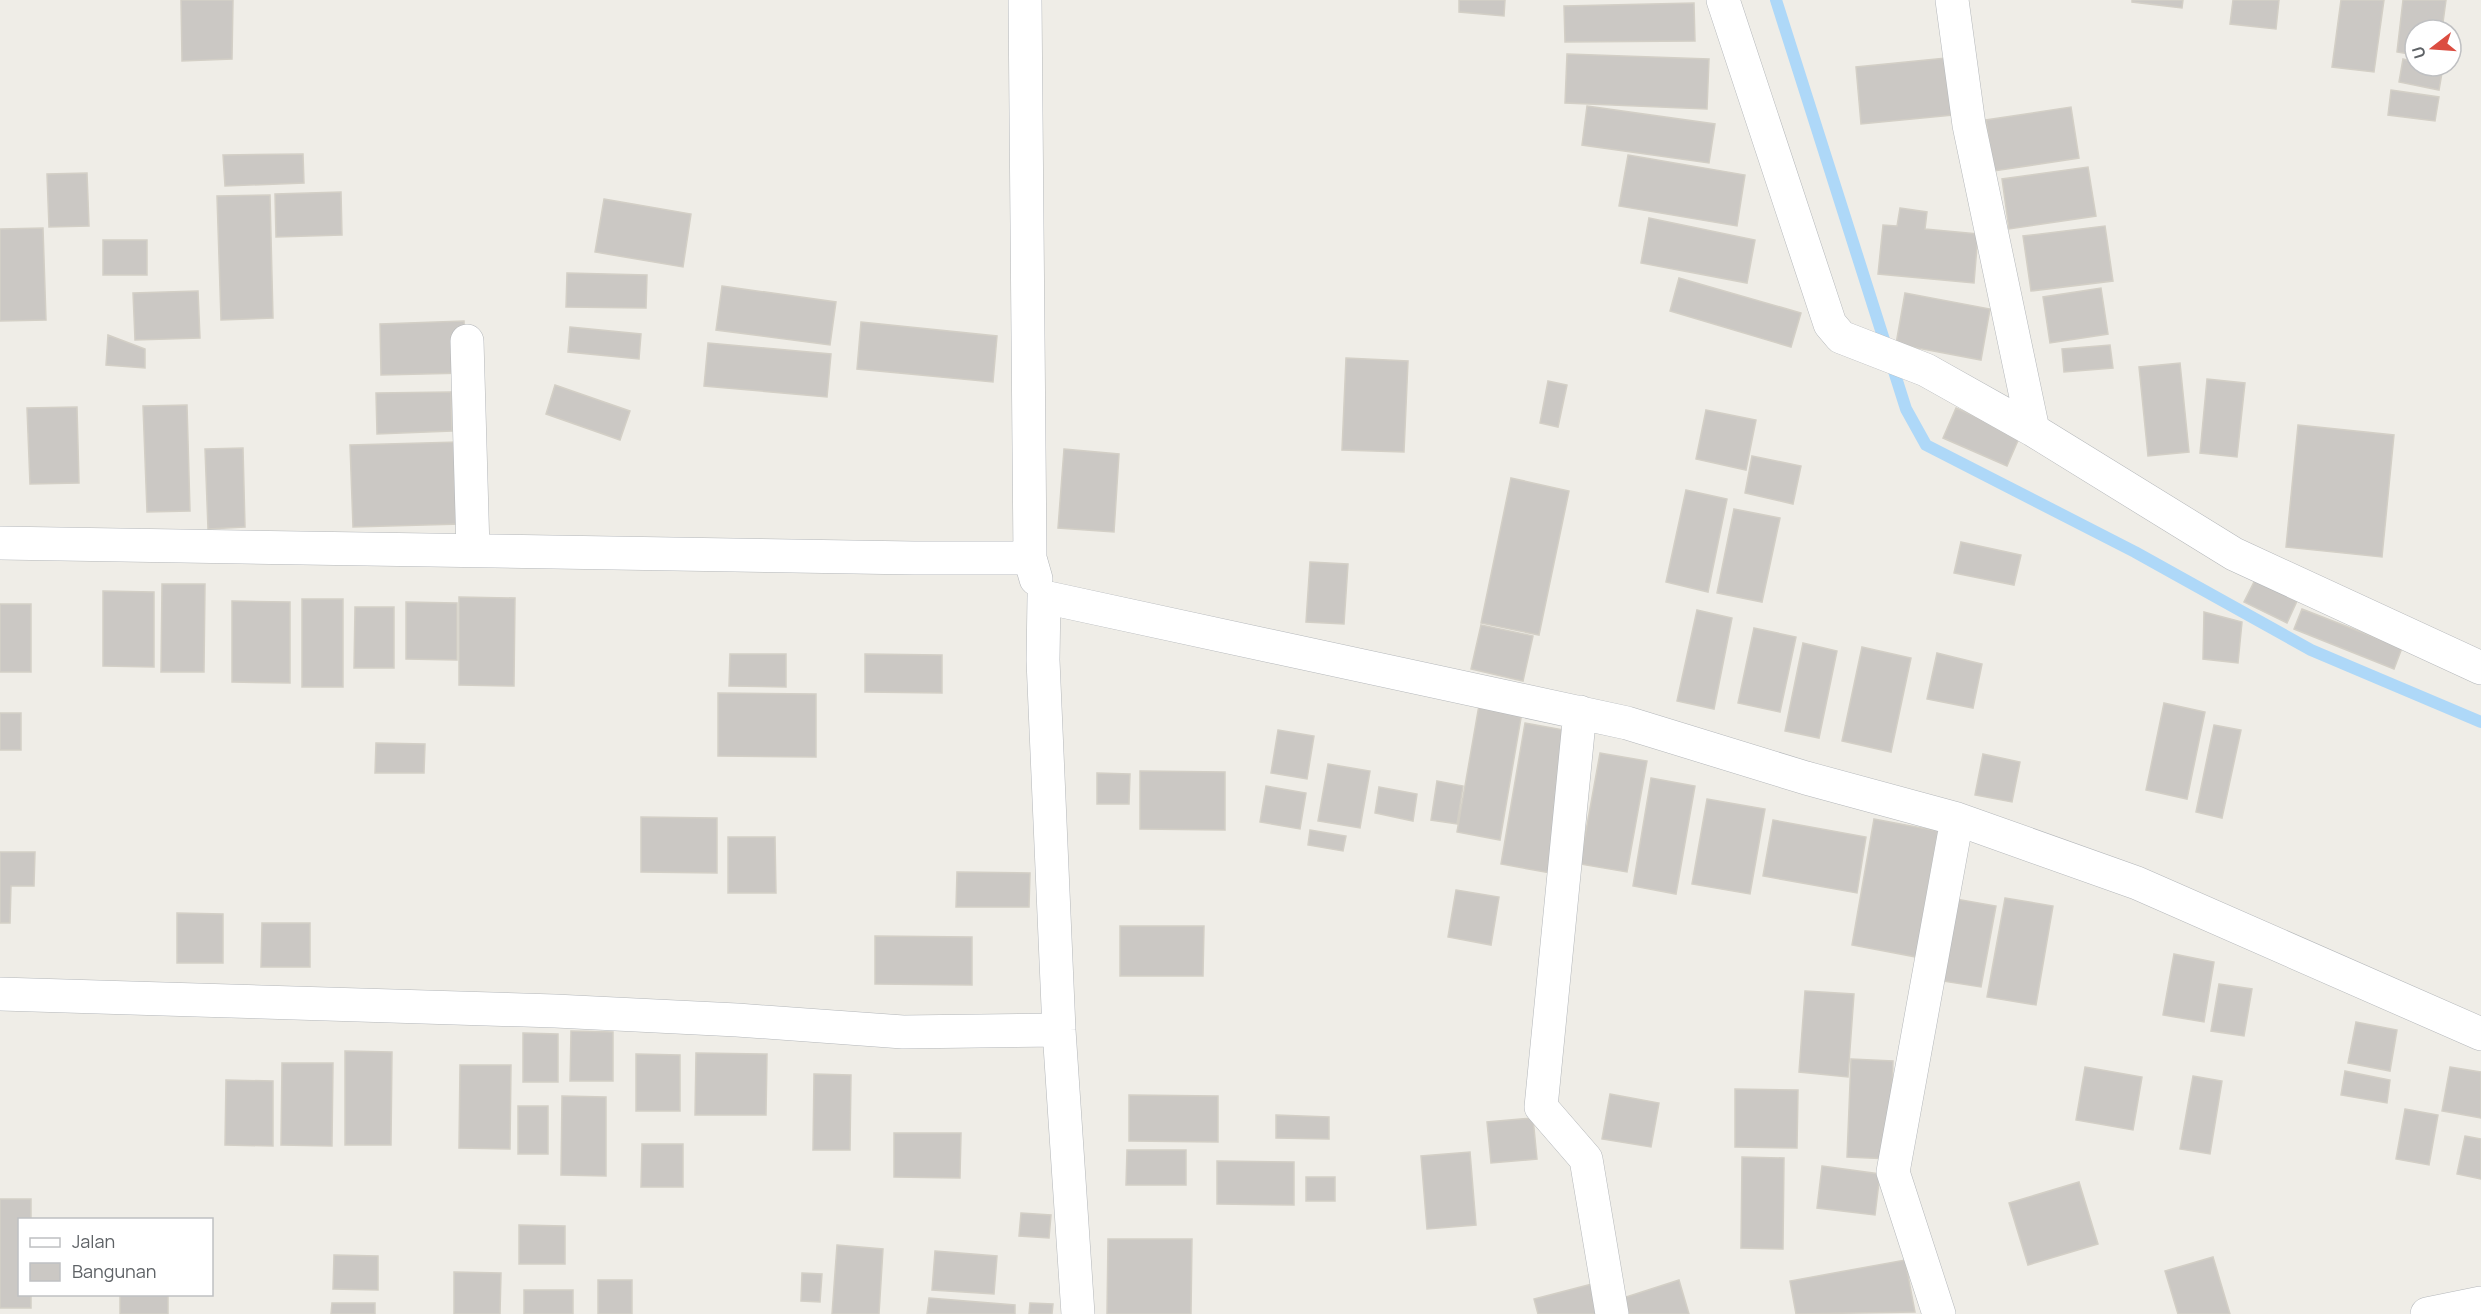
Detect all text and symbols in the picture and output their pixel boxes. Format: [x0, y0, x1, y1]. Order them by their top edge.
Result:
north arrow [2403, 18, 2463, 78]
text: U [2406, 44, 2431, 61]
legend [18, 1218, 213, 1296]
text: Jalan [72, 1229, 115, 1253]
text: Bangunan [72, 1259, 156, 1283]

